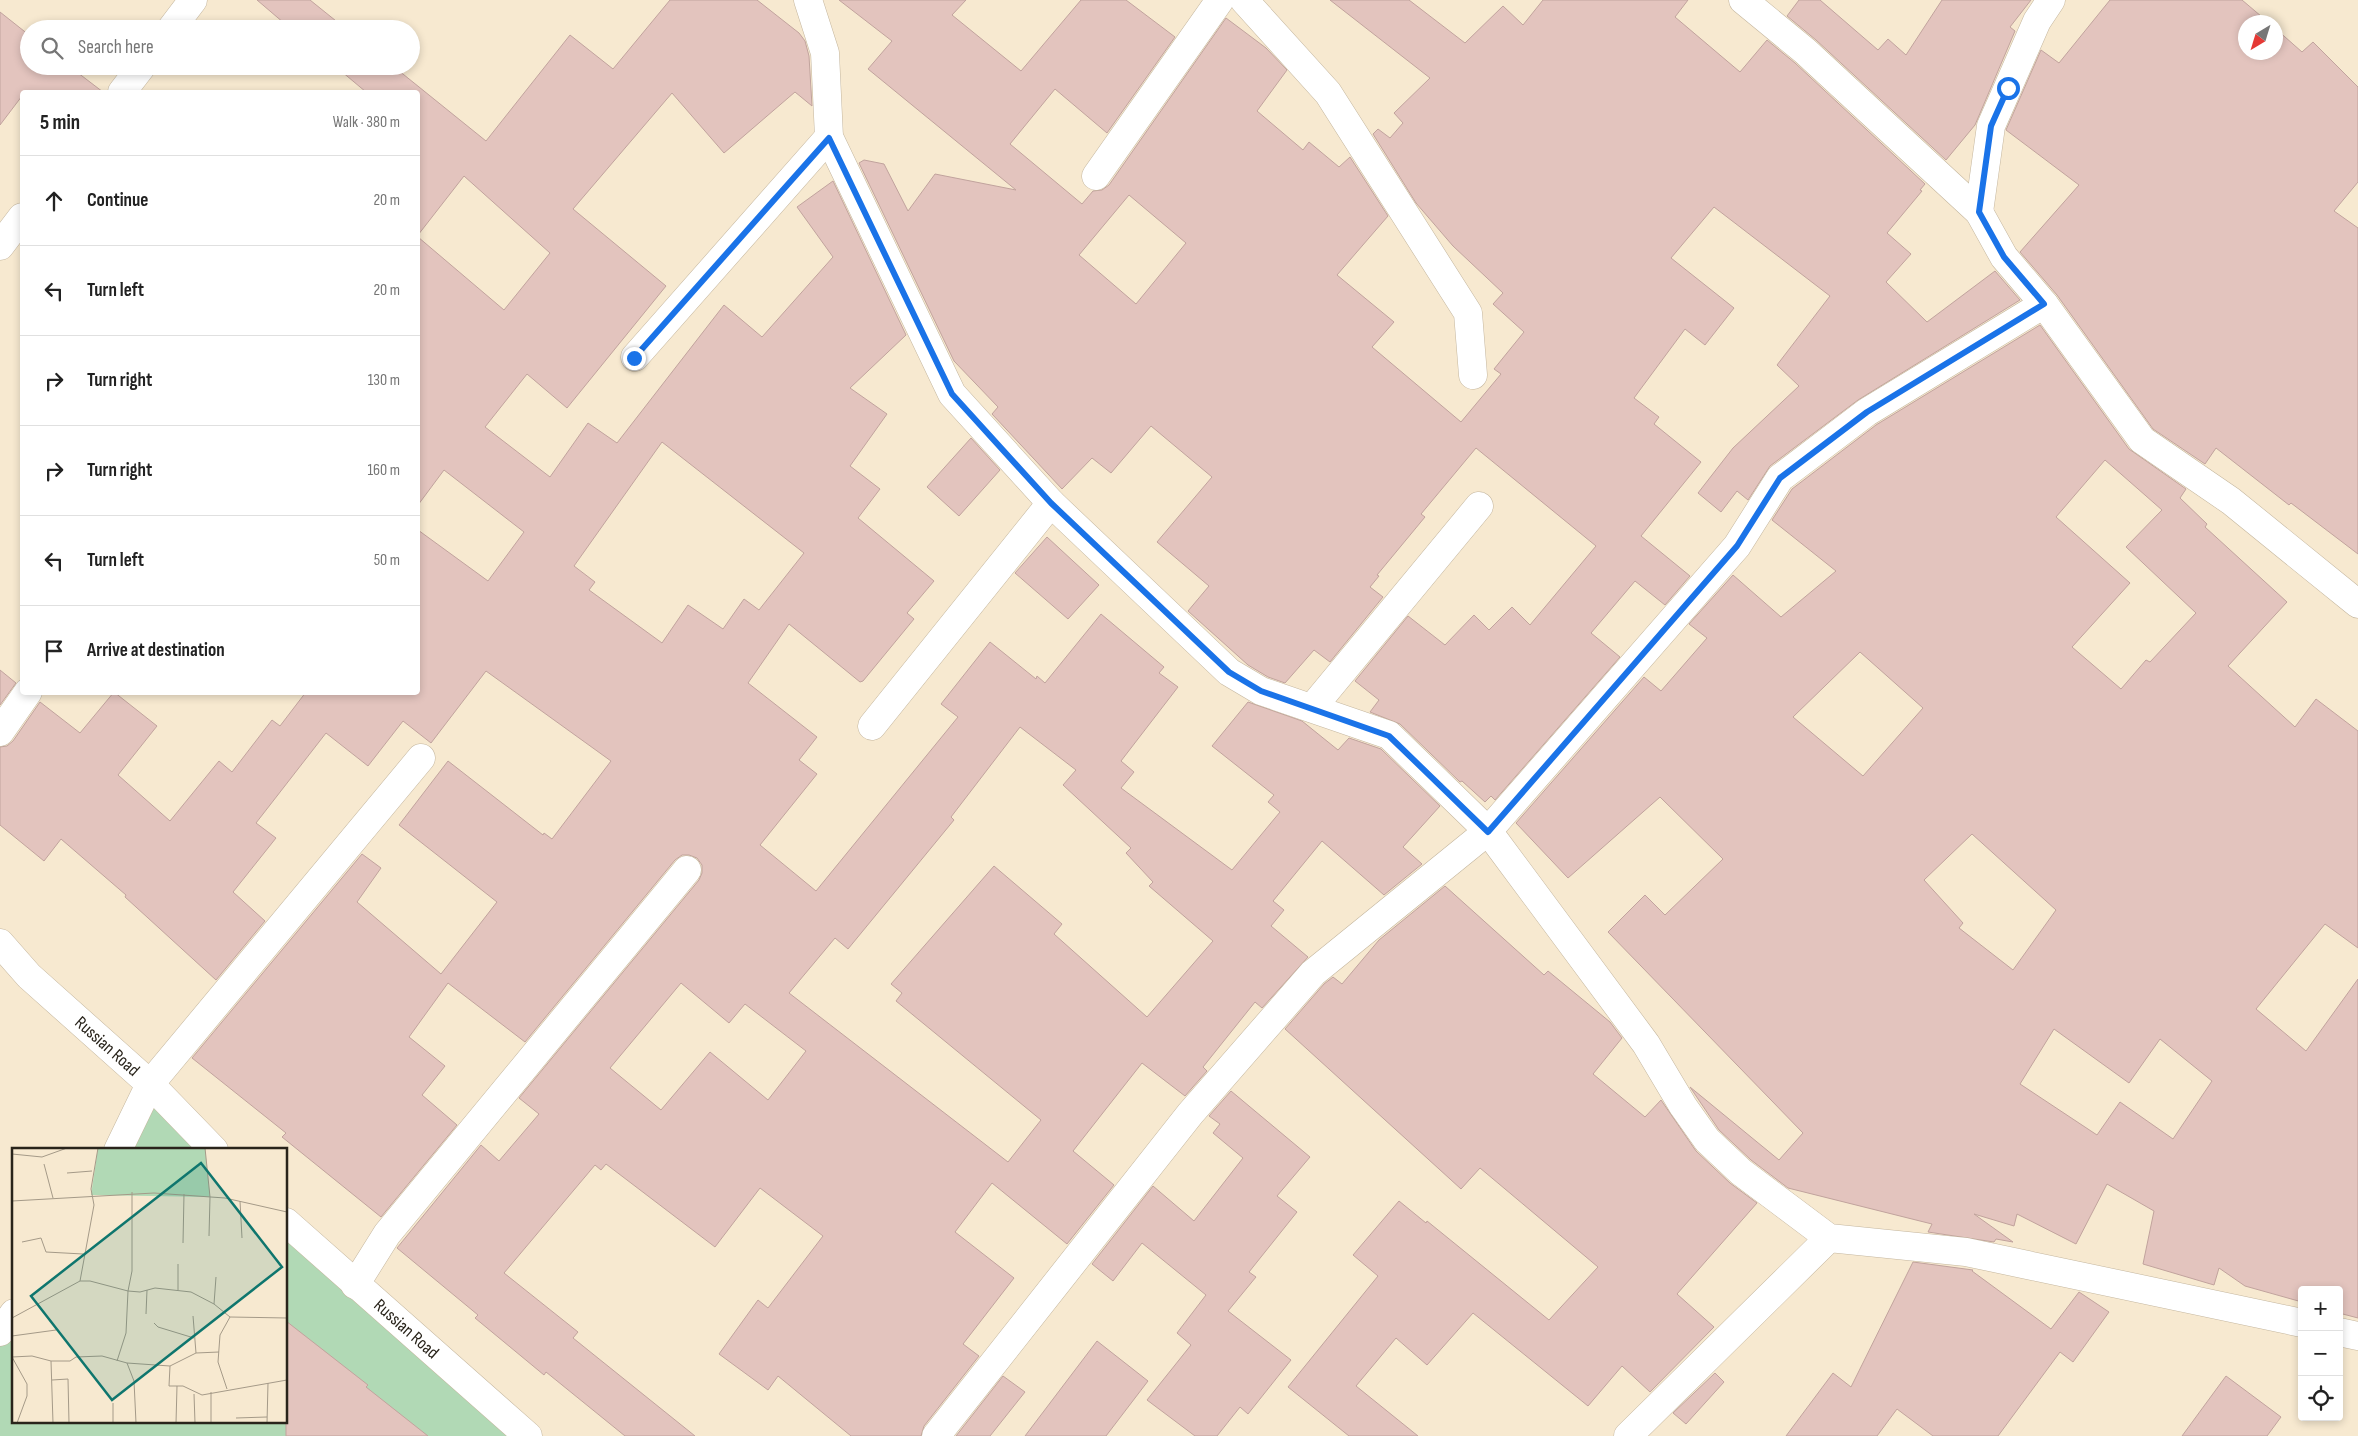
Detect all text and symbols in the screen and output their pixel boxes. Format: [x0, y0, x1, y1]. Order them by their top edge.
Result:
north arrow [2238, 15, 2283, 60]
search box [20, 20, 420, 75]
icon: search [38, 34, 66, 62]
text: Search here [78, 36, 154, 59]
route start [1997, 77, 2020, 100]
text: 5 min [40, 110, 80, 135]
text: Walk · 380 m [333, 113, 400, 132]
icon: ahead [40, 187, 68, 215]
text: Continue [87, 189, 148, 212]
text: 20 m [373, 191, 400, 210]
icon: left [40, 277, 68, 305]
text: Turn left [87, 279, 144, 302]
text: 20 m [373, 281, 400, 300]
route end [623, 347, 646, 370]
icon: right [40, 367, 68, 395]
text: Turn right [87, 369, 152, 392]
text: 130 m [368, 371, 400, 390]
icon: right [40, 457, 68, 485]
text: Turn right [87, 459, 152, 482]
text: 160 m [367, 461, 400, 480]
icon: left [40, 547, 68, 575]
text: Turn left [87, 549, 144, 572]
text: 50 m [374, 551, 400, 570]
icon: arrive [40, 637, 68, 665]
text: Arrive at destination [87, 639, 225, 662]
street label: Russian Road [71, 1012, 144, 1080]
inset map [12, 1148, 288, 1424]
map controls [2298, 1286, 2343, 1421]
button: + [2298, 1286, 2343, 1331]
street label: Russian Road [370, 1294, 443, 1363]
button: − [2298, 1331, 2343, 1376]
button: locate [2298, 1376, 2343, 1421]

